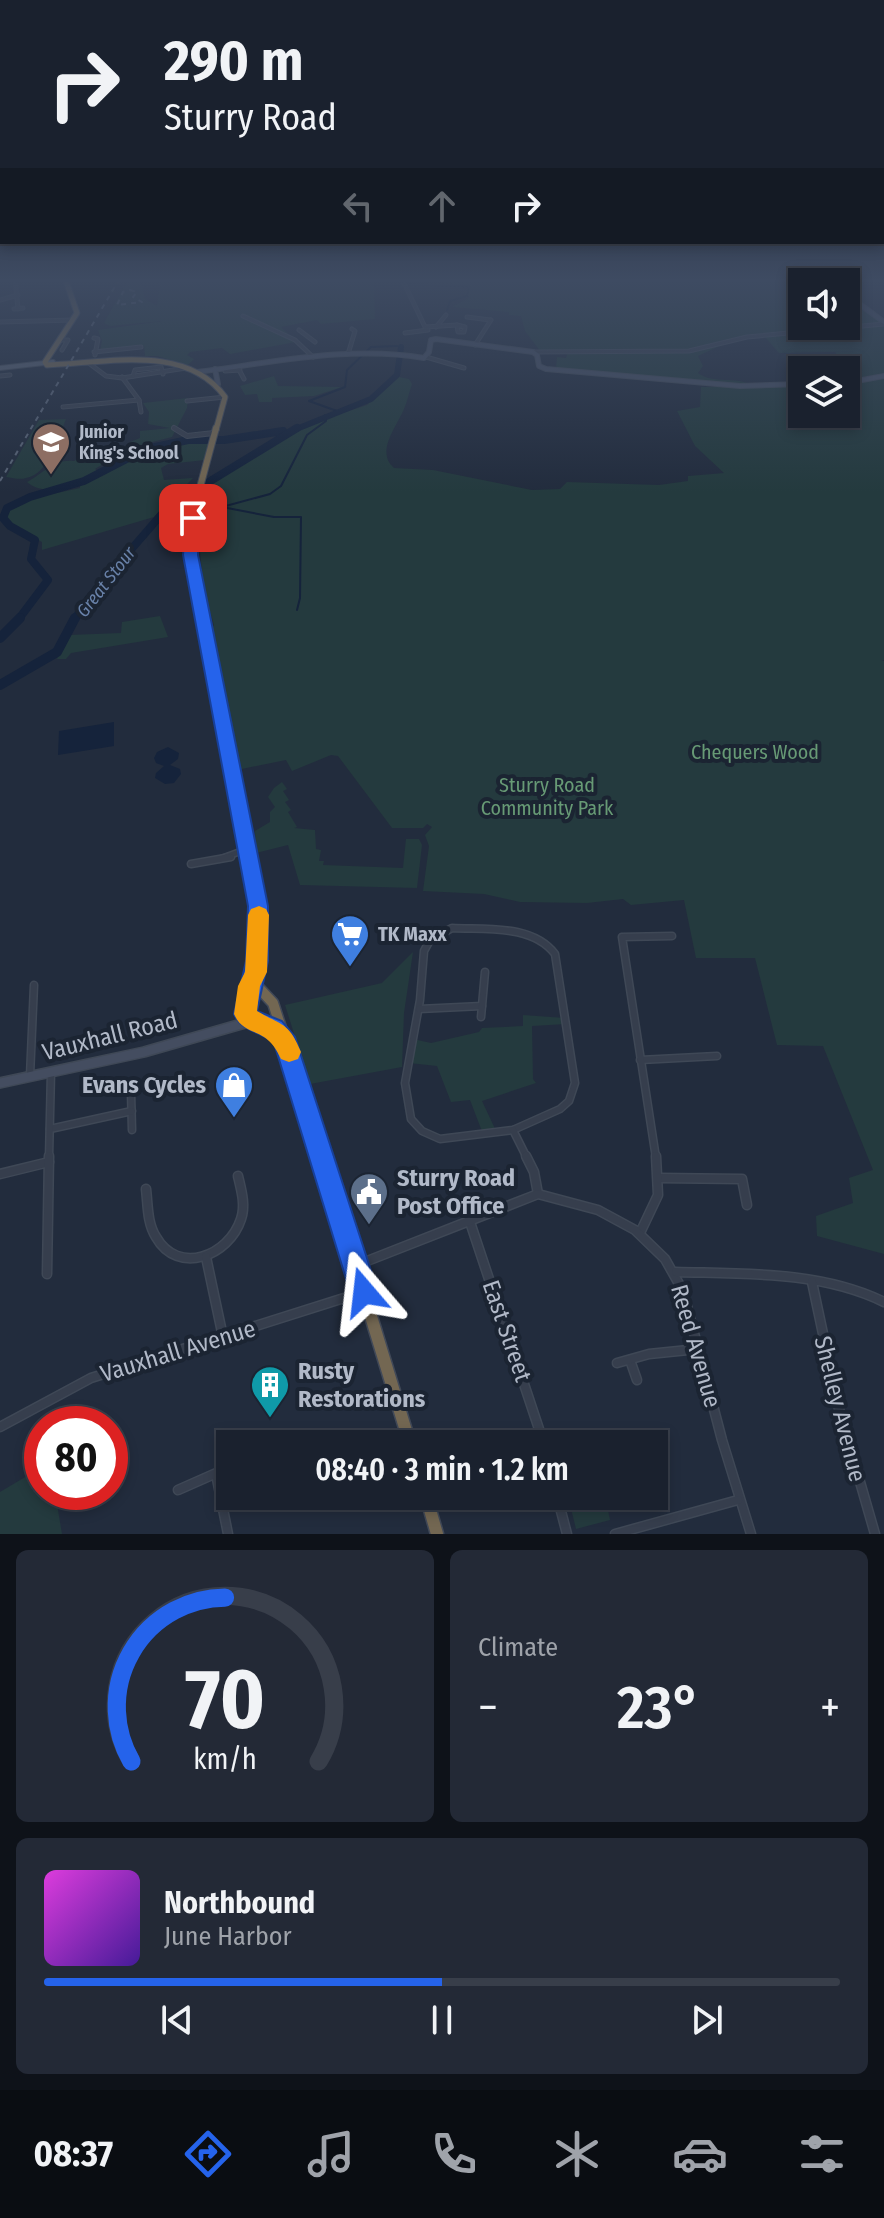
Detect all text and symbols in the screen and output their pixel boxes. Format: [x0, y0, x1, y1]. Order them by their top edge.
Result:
text: 290 m [164, 28, 304, 95]
icon: right [32, 32, 136, 136]
text: Sturry Road [164, 96, 337, 140]
icon: left [336, 184, 380, 228]
icon: ahead [420, 184, 464, 228]
icon: right [504, 184, 548, 228]
map controls [788, 268, 860, 428]
button: sound [788, 268, 860, 340]
button: layers [788, 356, 860, 428]
school or university icon: Junior King's School [30, 421, 72, 476]
place label: Junior King's School [78, 421, 179, 464]
pin [159, 484, 227, 552]
icon: arrive [171, 496, 215, 540]
water label: Great Stour [72, 542, 141, 622]
park label: Chequers Wood [691, 740, 819, 764]
park label: Sturry Road Community Park [481, 773, 614, 820]
supermarket icon: TK Maxx [329, 913, 371, 968]
place label: TK Maxx [378, 922, 447, 946]
street label: Vauxhall Road [40, 1006, 180, 1066]
shop icon: Evans Cycles [213, 1064, 255, 1119]
place label: Evans Cycles [82, 1071, 206, 1099]
place label: Sturry Road Post Office [397, 1164, 515, 1220]
public building icon: Sturry Road Post Office [348, 1171, 390, 1226]
position arrow [322, 1250, 406, 1334]
street label: East Street [477, 1277, 537, 1385]
street label: Reed Avenue [665, 1281, 727, 1411]
street label: Vauxhall Avenue [97, 1314, 259, 1388]
street label: Shelley Avenue [808, 1333, 872, 1485]
place label: Rusty Restorations [298, 1357, 426, 1413]
building icon: Rusty Restorations [249, 1364, 291, 1419]
speed limit sign: 80 [24, 1406, 128, 1510]
text: 08:40 · 3 min · 1.2 km [315, 1452, 569, 1488]
text: Climate [478, 1632, 558, 1663]
text: 70 [185, 1650, 265, 1750]
text: 23° [617, 1672, 701, 1744]
text: − [478, 1681, 498, 1734]
text: + [820, 1681, 840, 1734]
text: km/h [193, 1742, 257, 1777]
text: Northbound [164, 1885, 315, 1921]
text: June Harbor [164, 1921, 292, 1952]
icon: previous [155, 1998, 199, 2042]
icon: pause [420, 1998, 464, 2042]
icon: next [685, 1998, 729, 2042]
icon: directions [180, 2126, 236, 2182]
icon: music [303, 2126, 359, 2182]
icon: phone [426, 2126, 482, 2182]
icon: climate [549, 2126, 605, 2182]
icon: car [672, 2126, 728, 2182]
icon: filters [794, 2126, 850, 2182]
text: 08:37 [33, 2132, 113, 2176]

